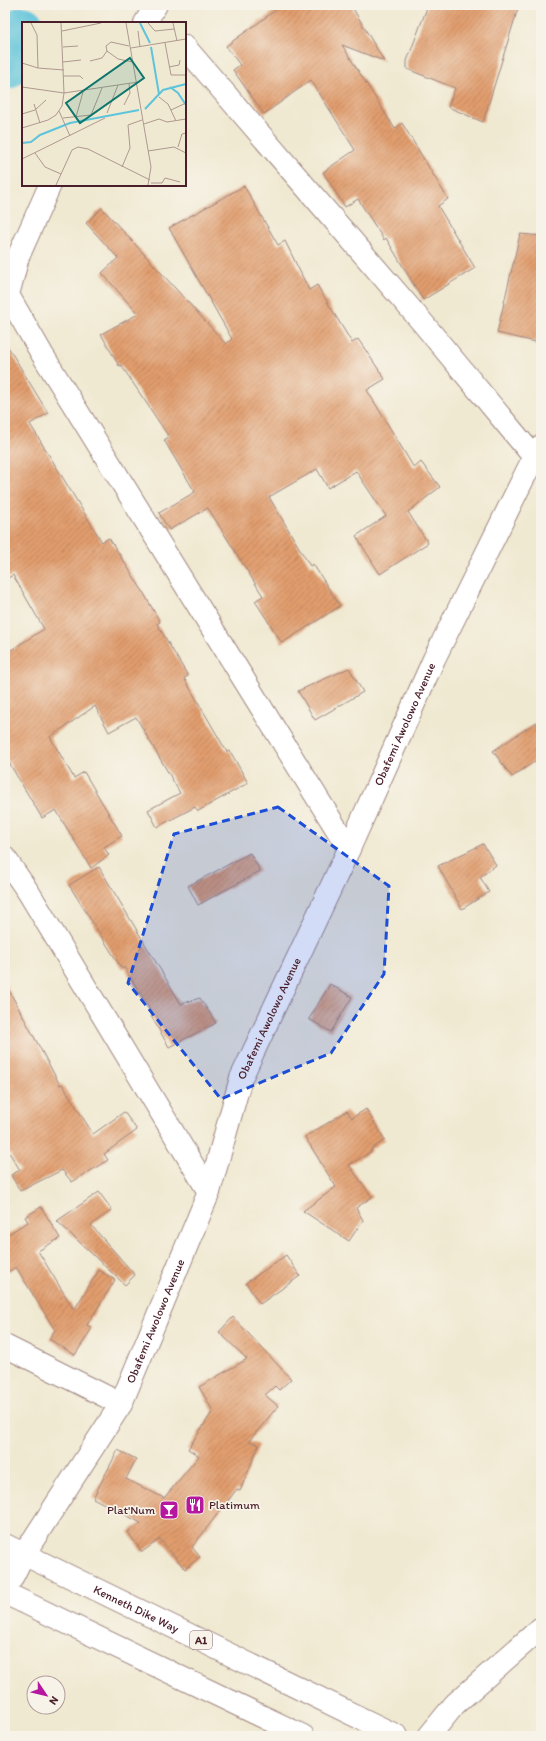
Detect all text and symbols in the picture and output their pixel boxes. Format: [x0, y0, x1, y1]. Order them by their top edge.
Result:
inset map [22, 22, 186, 186]
street label: Obafemi Awolowo Avenue [371, 660, 438, 788]
street label: Obafemi Awolowo Avenue [234, 955, 304, 1082]
street label: Obafemi Awolowo Avenue [123, 1257, 188, 1385]
restaurant icon: Platimum [184, 1494, 206, 1516]
place label: Platimum [209, 1498, 260, 1512]
bar icon: Plat'Num [158, 1499, 180, 1521]
place label: Plat'Num [107, 1503, 155, 1517]
street label: Kenneth Dike Way [91, 1582, 182, 1636]
road number: A1 [190, 1631, 212, 1649]
north arrow [26, 1675, 66, 1715]
text: N [46, 1694, 61, 1707]

